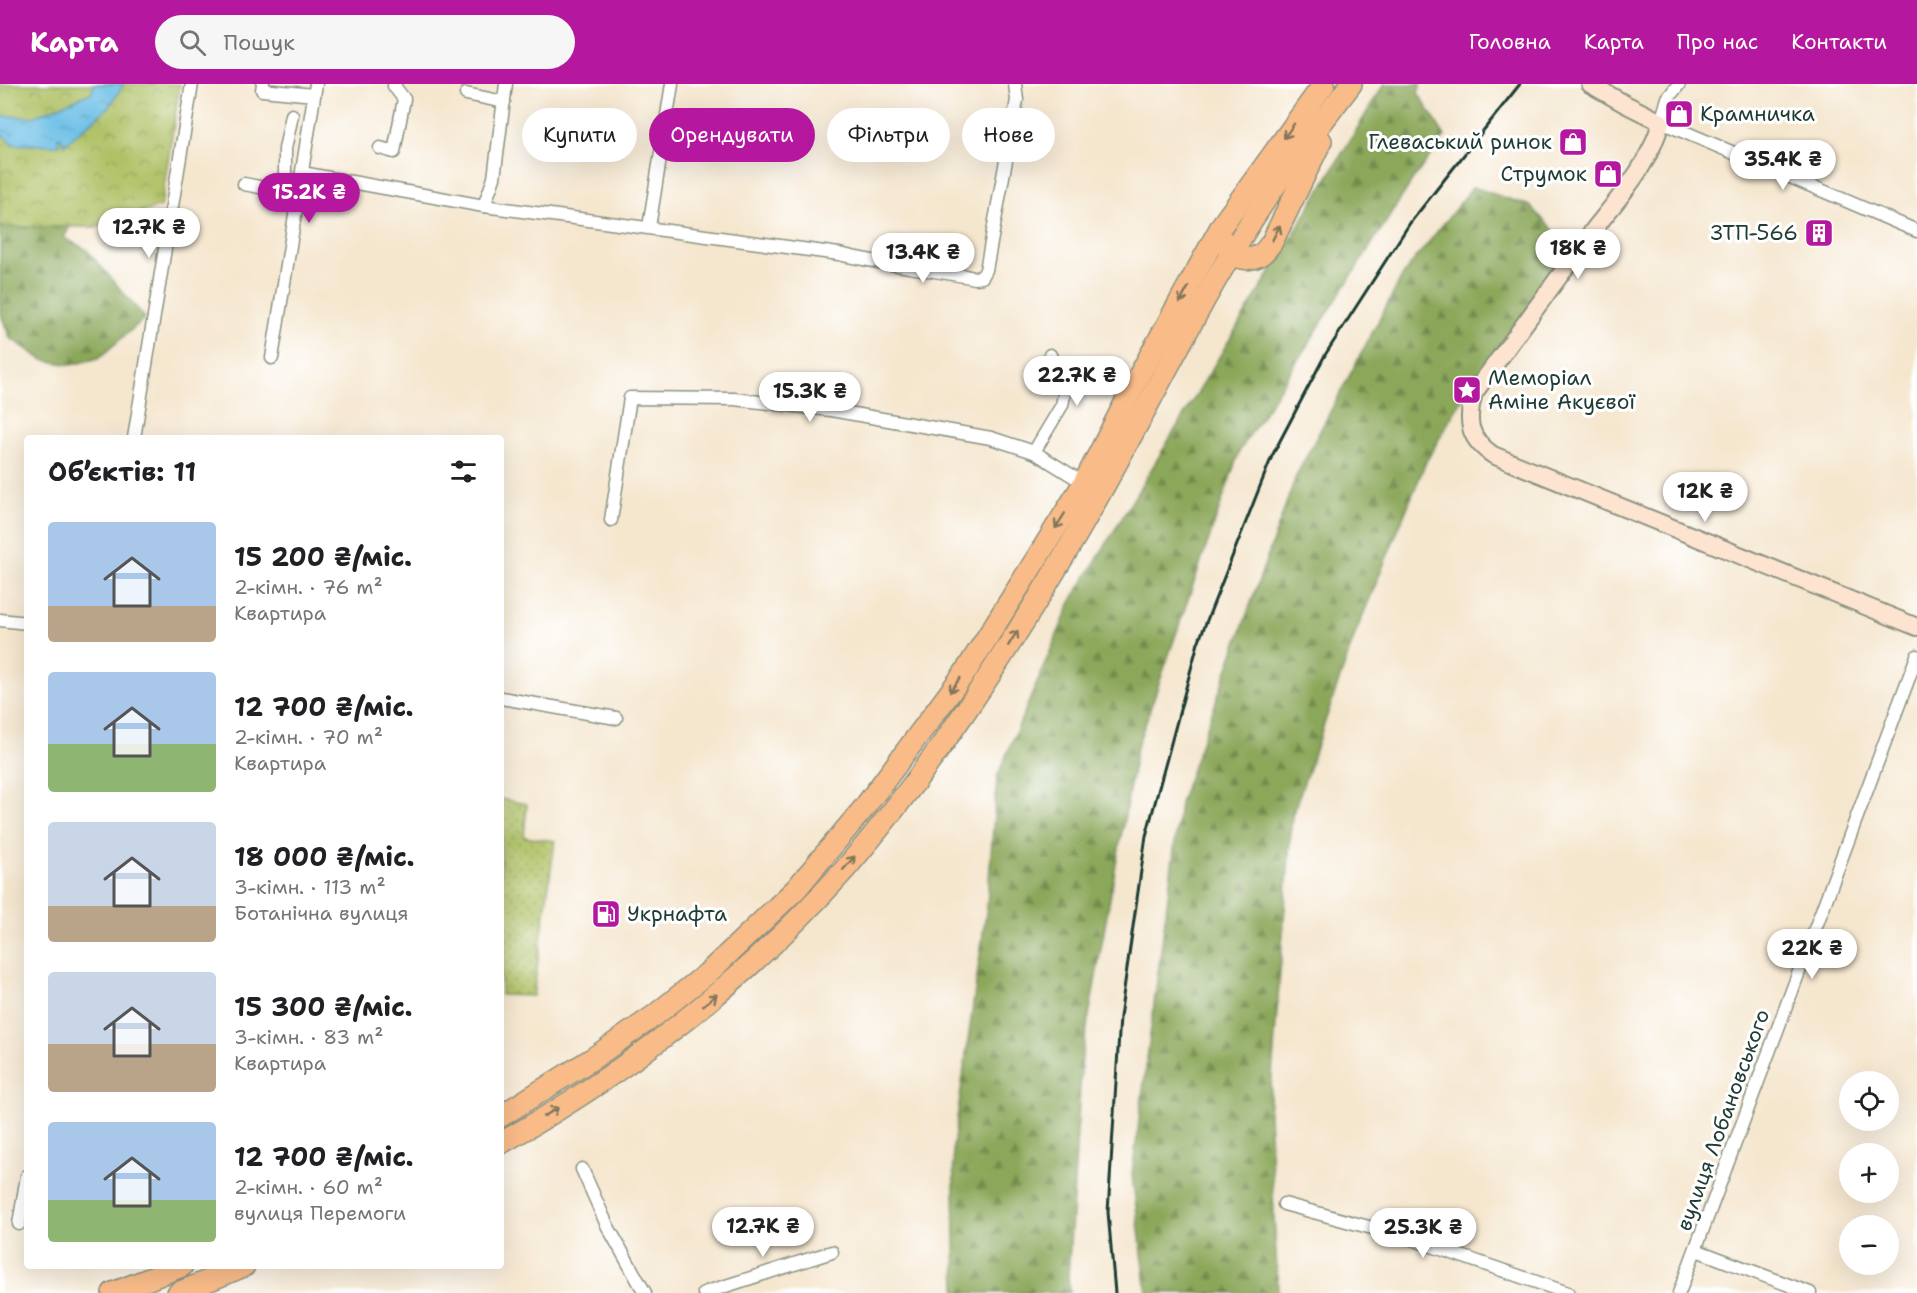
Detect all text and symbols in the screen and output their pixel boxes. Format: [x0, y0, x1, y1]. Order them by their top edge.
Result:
search box [155, 15, 575, 69]
text: Карта [30, 23, 119, 61]
icon: search [176, 26, 209, 59]
text: Пошук [224, 28, 295, 57]
text: Головна [1469, 28, 1551, 56]
text: Карта [1584, 28, 1644, 56]
text: Про нас [1677, 28, 1758, 56]
text: Контакти [1791, 28, 1887, 56]
shop icon: Крамничка [1663, 98, 1695, 130]
place label: Крамничка [1700, 100, 1815, 128]
chip: Купити [522, 108, 637, 162]
chip: Орендувати [649, 108, 815, 162]
chip: Фільтри [827, 108, 950, 162]
chip: Нове [962, 108, 1055, 162]
one-way arrow [1283, 122, 1295, 138]
shop icon: Глеваський ринок [1557, 126, 1589, 158]
place label: Глеваський ринок [1368, 128, 1552, 156]
pin: 35.4K ₴ [1728, 140, 1838, 191]
text: 35.4K ₴ [1744, 146, 1822, 172]
shop icon: Струмок [1592, 158, 1624, 190]
place label: Струмок [1501, 160, 1587, 188]
pin: 15.2K ₴ [254, 173, 364, 224]
text: 15.2K ₴ [272, 179, 346, 205]
pin: 12.7K ₴ [94, 208, 204, 259]
text: 12.7K ₴ [112, 214, 186, 240]
building icon: ЗТП-566 [1803, 217, 1835, 249]
place label: ЗТП-566 [1710, 219, 1798, 247]
one-way arrow [1271, 225, 1283, 243]
pin: 18K ₴ [1536, 229, 1620, 280]
pin: 13.4K ₴ [868, 233, 978, 284]
text: 18K ₴ [1549, 235, 1607, 261]
text: 13.4K ₴ [886, 239, 960, 265]
one-way arrow [1178, 286, 1190, 303]
pin: 22.7K ₴ [1022, 356, 1132, 407]
text: 22.7K ₴ [1037, 362, 1117, 388]
place label: Меморіал Аміне Акуєвої [1488, 364, 1636, 416]
pin: 15.3K ₴ [755, 372, 865, 423]
place icon: Меморіал Аміне Акуєвої [1451, 374, 1483, 406]
text: 15.3K ₴ [773, 378, 847, 404]
text: Об’єктів: 11 [48, 454, 196, 489]
icon: filters [447, 455, 480, 488]
pin: 12K ₴ [1663, 472, 1747, 523]
text: 12K ₴ [1677, 478, 1733, 504]
one-way arrow [1054, 512, 1066, 529]
text: 15 200 ₴/міс. [234, 539, 412, 574]
icon: home [96, 546, 168, 618]
text: 2-кімн. · 76 m² [234, 574, 383, 600]
text: Квартира [234, 600, 326, 626]
one-way arrow [1008, 630, 1020, 647]
one-way arrow [949, 677, 961, 693]
text: 12 700 ₴/міс. [234, 689, 414, 724]
icon: home [96, 696, 168, 768]
text: 2-кімн. · 70 m² [234, 724, 383, 750]
text: Квартира [234, 750, 326, 776]
text: 18 000 ₴/міс. [234, 839, 415, 874]
icon: home [96, 846, 168, 918]
one-way arrow [842, 856, 856, 871]
text: 3-кімн. · 113 m² [234, 874, 386, 900]
fuel station icon: Укрнафта [590, 898, 622, 930]
text: Ботанічна вулиця [234, 900, 409, 926]
place label: Укрнафта [627, 900, 727, 928]
pin: 22K ₴ [1770, 929, 1854, 980]
text: 22K ₴ [1781, 935, 1843, 961]
text: 15 300 ₴/міс. [234, 989, 413, 1024]
one-way arrow [702, 993, 718, 1006]
icon: home [96, 996, 168, 1068]
street label: вулиця Лобановського [1670, 1005, 1776, 1235]
text: 3-кімн. · 83 m² [234, 1024, 383, 1050]
text: Квартира [234, 1050, 326, 1076]
map controls [1839, 1071, 1899, 1275]
button: locate [1839, 1071, 1899, 1131]
one-way arrow [542, 1106, 559, 1118]
text: 12 700 ₴/міс. [234, 1139, 414, 1174]
button: + [1839, 1143, 1899, 1203]
icon: home [96, 1146, 168, 1218]
text: 2-кімн. · 60 m² [234, 1174, 383, 1200]
text: вулиця Перемоги [234, 1200, 406, 1226]
pin: 12.7K ₴ [708, 1207, 818, 1258]
pin: 25.3K ₴ [1368, 1208, 1478, 1259]
text: 12.7K ₴ [726, 1213, 800, 1239]
text: 25.3K ₴ [1383, 1214, 1463, 1240]
button: − [1839, 1215, 1899, 1275]

